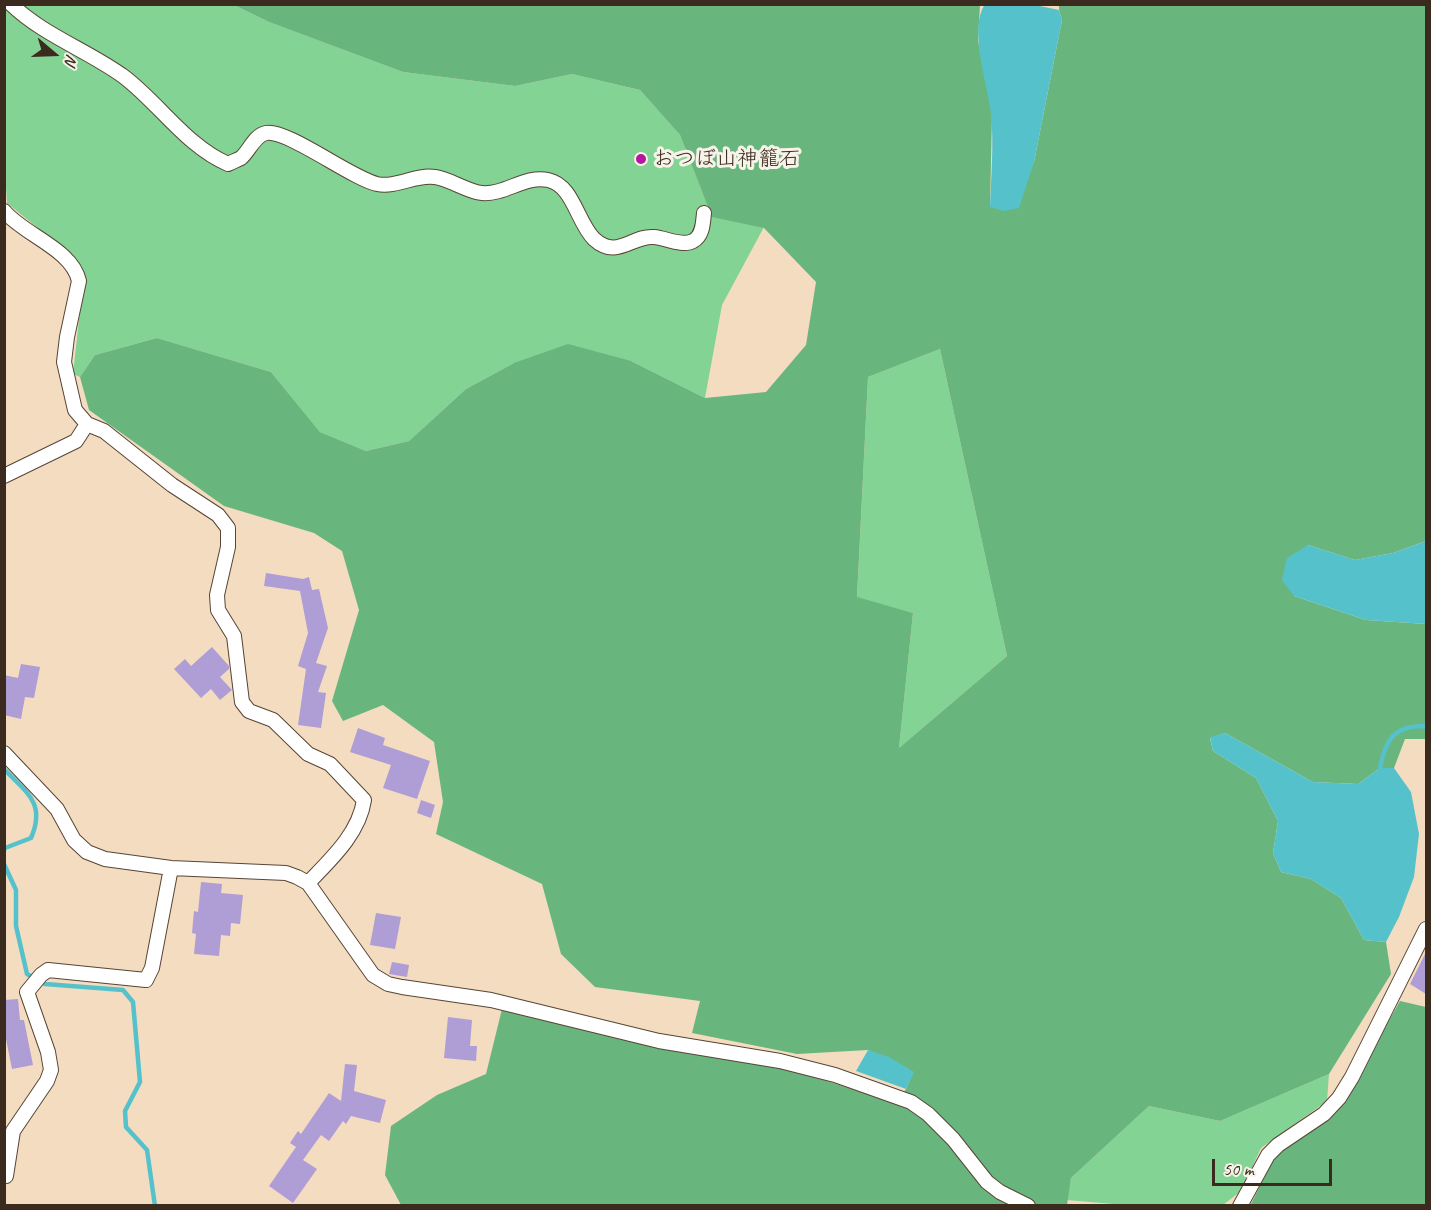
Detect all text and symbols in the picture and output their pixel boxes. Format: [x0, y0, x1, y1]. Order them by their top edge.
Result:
north arrow [24, 24, 84, 84]
text: N [60, 52, 82, 68]
place label: おつぼ山神籠石 [653, 146, 800, 172]
marker: おつぼ山神籠石 [634, 152, 648, 166]
scale bar [1215, 1147, 1335, 1185]
text: 50 m [1223, 1158, 1254, 1180]

